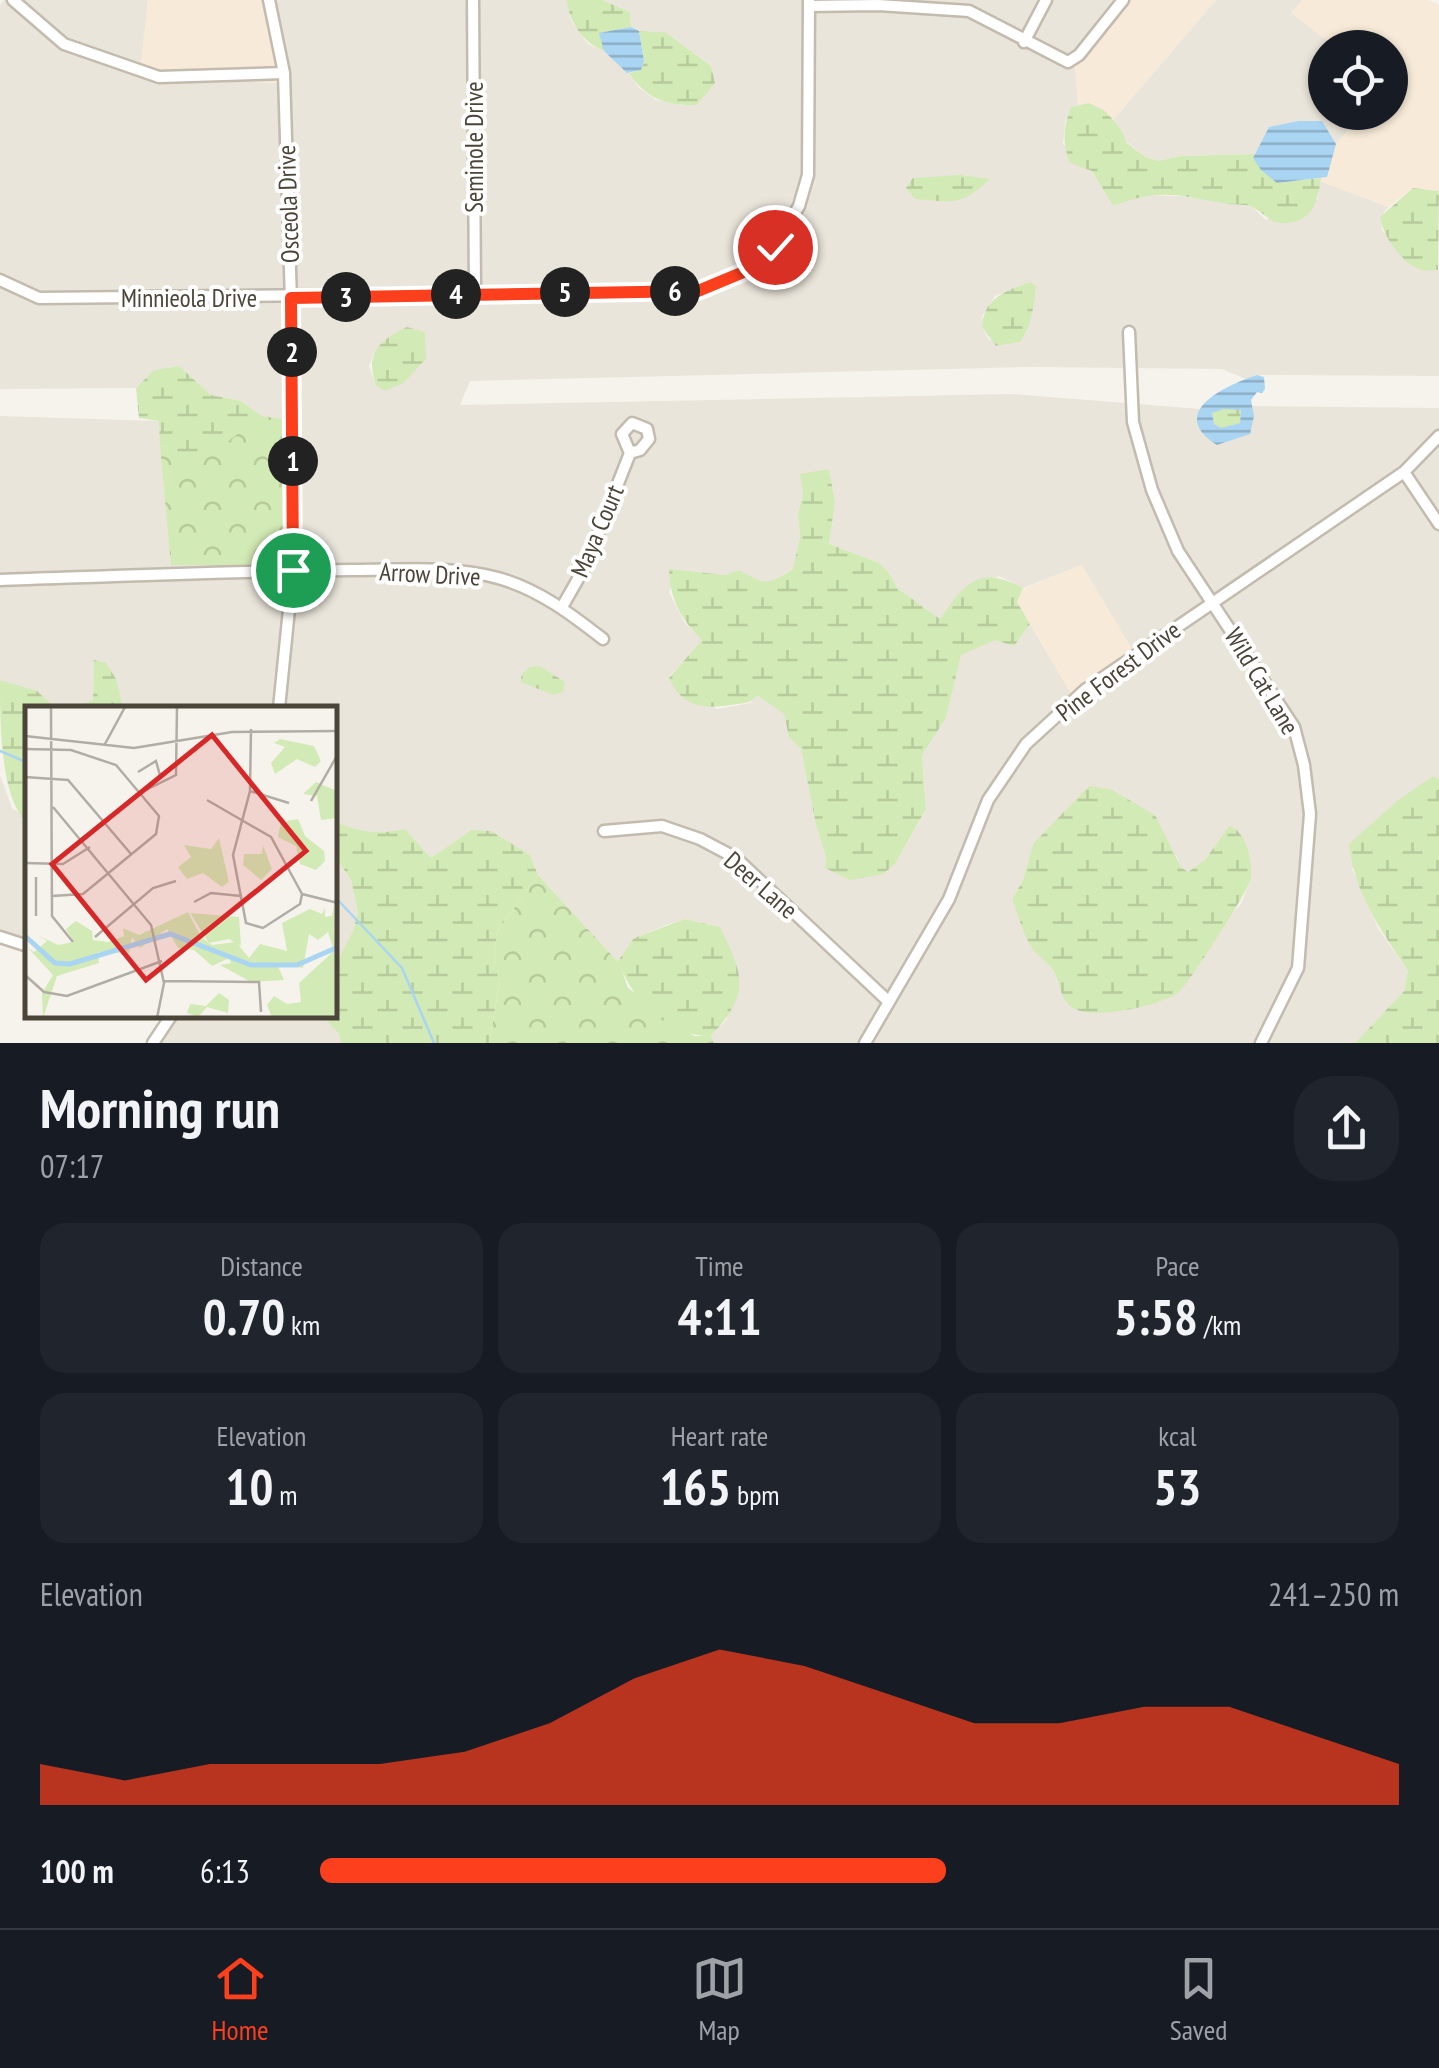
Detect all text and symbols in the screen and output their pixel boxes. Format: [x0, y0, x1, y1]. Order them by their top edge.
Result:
map controls [1308, 30, 1408, 130]
button: locate [1308, 30, 1408, 130]
street label: Seminole Drive [458, 81, 490, 213]
street label: Osceola Drive [270, 144, 306, 264]
pin [733, 205, 818, 290]
icon: check [748, 220, 803, 275]
pin: 6 [650, 266, 700, 316]
pin: 5 [540, 267, 590, 317]
pin: 4 [431, 269, 481, 319]
pin: 3 [321, 272, 371, 322]
text: 6 [668, 272, 682, 309]
text: 5 [558, 273, 572, 310]
text: 4 [449, 275, 463, 312]
text: 3 [339, 278, 353, 315]
street label: Minnieola Drive [121, 282, 257, 314]
pin: 2 [267, 327, 317, 377]
text: 2 [285, 333, 299, 370]
pin: 1 [268, 436, 318, 486]
text: 1 [286, 442, 300, 479]
street label: Maya Court [563, 480, 631, 582]
pin [251, 528, 336, 613]
icon: arrive [266, 543, 321, 598]
street label: Arrow Drive [379, 555, 481, 593]
street label: Pine Forest Drive [1049, 614, 1187, 728]
street label: Wild Cat Lane [1218, 622, 1306, 740]
inset map [25, 706, 338, 1018]
street label: Deer Lane [718, 844, 804, 926]
text: Morning run [40, 1072, 280, 1143]
button: share [1294, 1076, 1399, 1181]
text: 07:17 [40, 1145, 104, 1187]
text: Distance [220, 1247, 303, 1284]
text: Time [695, 1247, 744, 1284]
text: Pace [1155, 1247, 1200, 1284]
text: 0.70 [203, 1284, 285, 1349]
text: 4:11 [677, 1284, 762, 1349]
text: 5:58 [1114, 1284, 1198, 1349]
text: km [285, 1306, 320, 1343]
text: /km [1198, 1306, 1241, 1343]
text: Elevation [217, 1417, 306, 1454]
text: Heart rate [671, 1417, 768, 1454]
text: kcal [1158, 1417, 1197, 1454]
text: 10 [226, 1454, 273, 1519]
text: 165 [659, 1454, 731, 1519]
text: 53 [1154, 1454, 1201, 1519]
text: m [273, 1476, 297, 1513]
text: bpm [731, 1476, 780, 1513]
text: Elevation [40, 1573, 143, 1615]
text: 241–250 m [1268, 1573, 1399, 1615]
text: 100 m [40, 1850, 114, 1892]
text: 6:13 [200, 1850, 250, 1892]
tab: Home [212, 1951, 268, 2048]
tab: Map [692, 1951, 747, 2048]
tab: Saved [1170, 1951, 1227, 2048]

